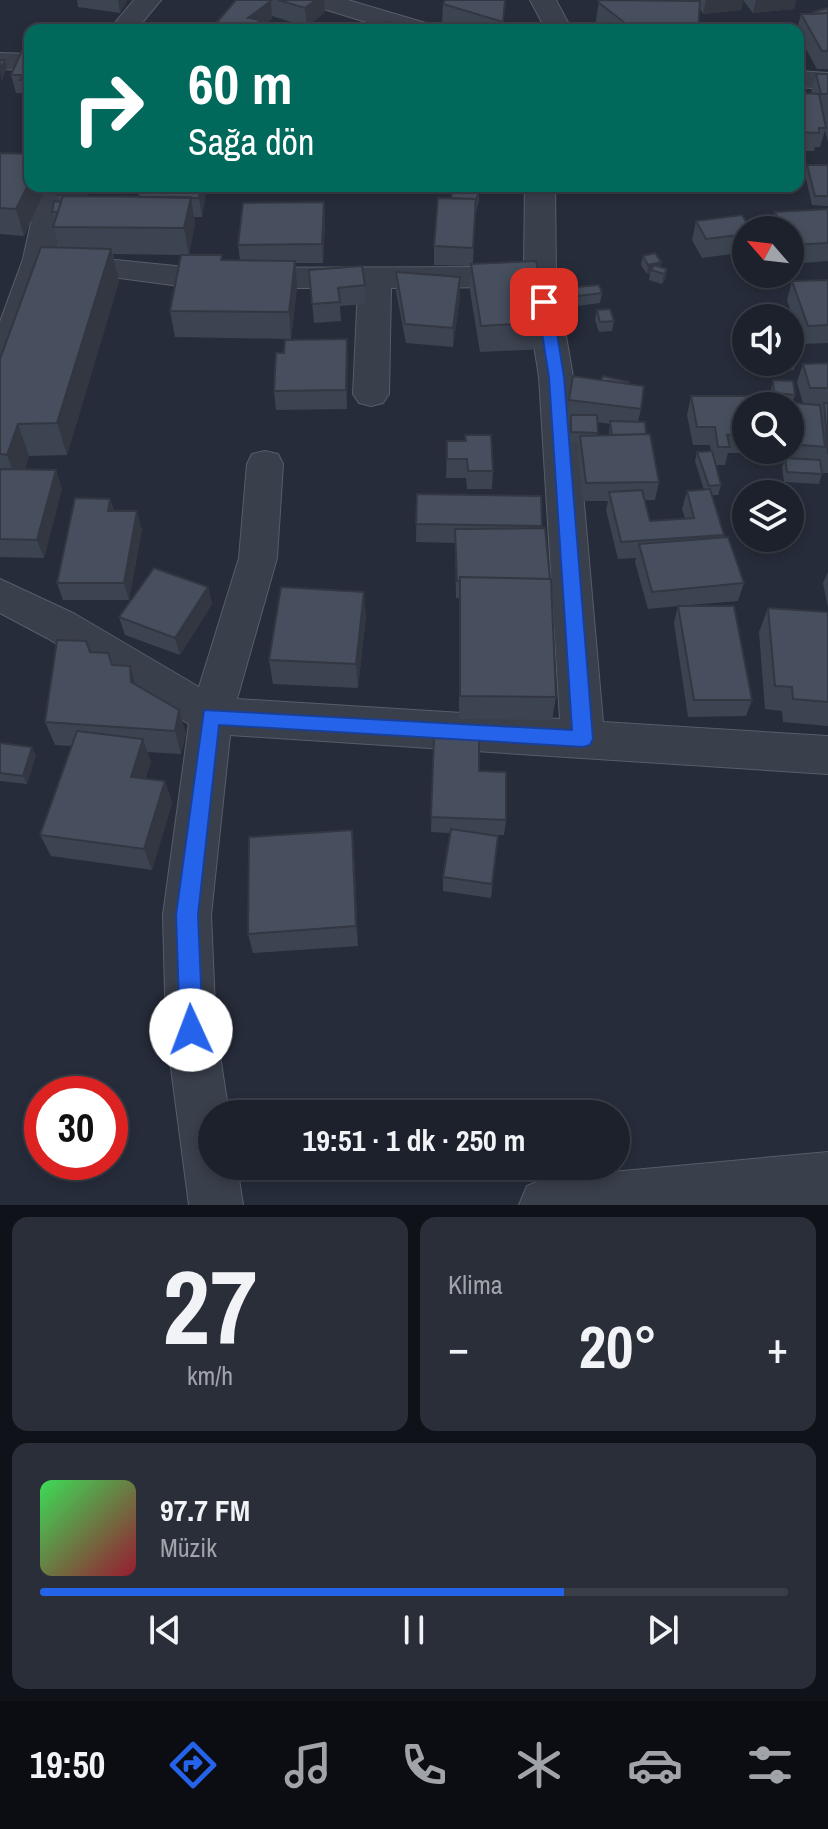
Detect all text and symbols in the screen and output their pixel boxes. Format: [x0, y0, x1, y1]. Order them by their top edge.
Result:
text: 60 m [188, 46, 293, 121]
icon: right [56, 56, 160, 160]
text: Sağa dön [188, 118, 314, 166]
north arrow [732, 216, 804, 288]
map controls [732, 216, 804, 552]
pin [510, 268, 578, 336]
icon: arrive [522, 280, 566, 324]
button: sound [732, 304, 804, 376]
button: search [732, 392, 804, 464]
button: layers [732, 480, 804, 552]
position arrow [149, 988, 233, 1072]
speed limit sign: 30 [24, 1076, 128, 1180]
text: 19:51 · 1 dk · 250 m [303, 1120, 525, 1160]
text: 27 [163, 1236, 257, 1376]
text: Klima [448, 1267, 503, 1302]
text: 20° [579, 1306, 657, 1387]
text: − [448, 1317, 469, 1377]
text: + [767, 1317, 788, 1377]
text: km/h [187, 1358, 233, 1393]
text: 97.7 FM [160, 1490, 250, 1530]
text: Müzik [160, 1530, 217, 1565]
icon: previous [143, 1608, 187, 1652]
icon: pause [392, 1608, 436, 1652]
icon: next [641, 1608, 685, 1652]
icon: directions [165, 1737, 221, 1793]
icon: music [280, 1737, 336, 1793]
icon: phone [396, 1737, 452, 1793]
icon: climate [511, 1737, 567, 1793]
icon: car [627, 1737, 683, 1793]
icon: filters [742, 1737, 798, 1793]
text: 19:50 [30, 1741, 105, 1789]

